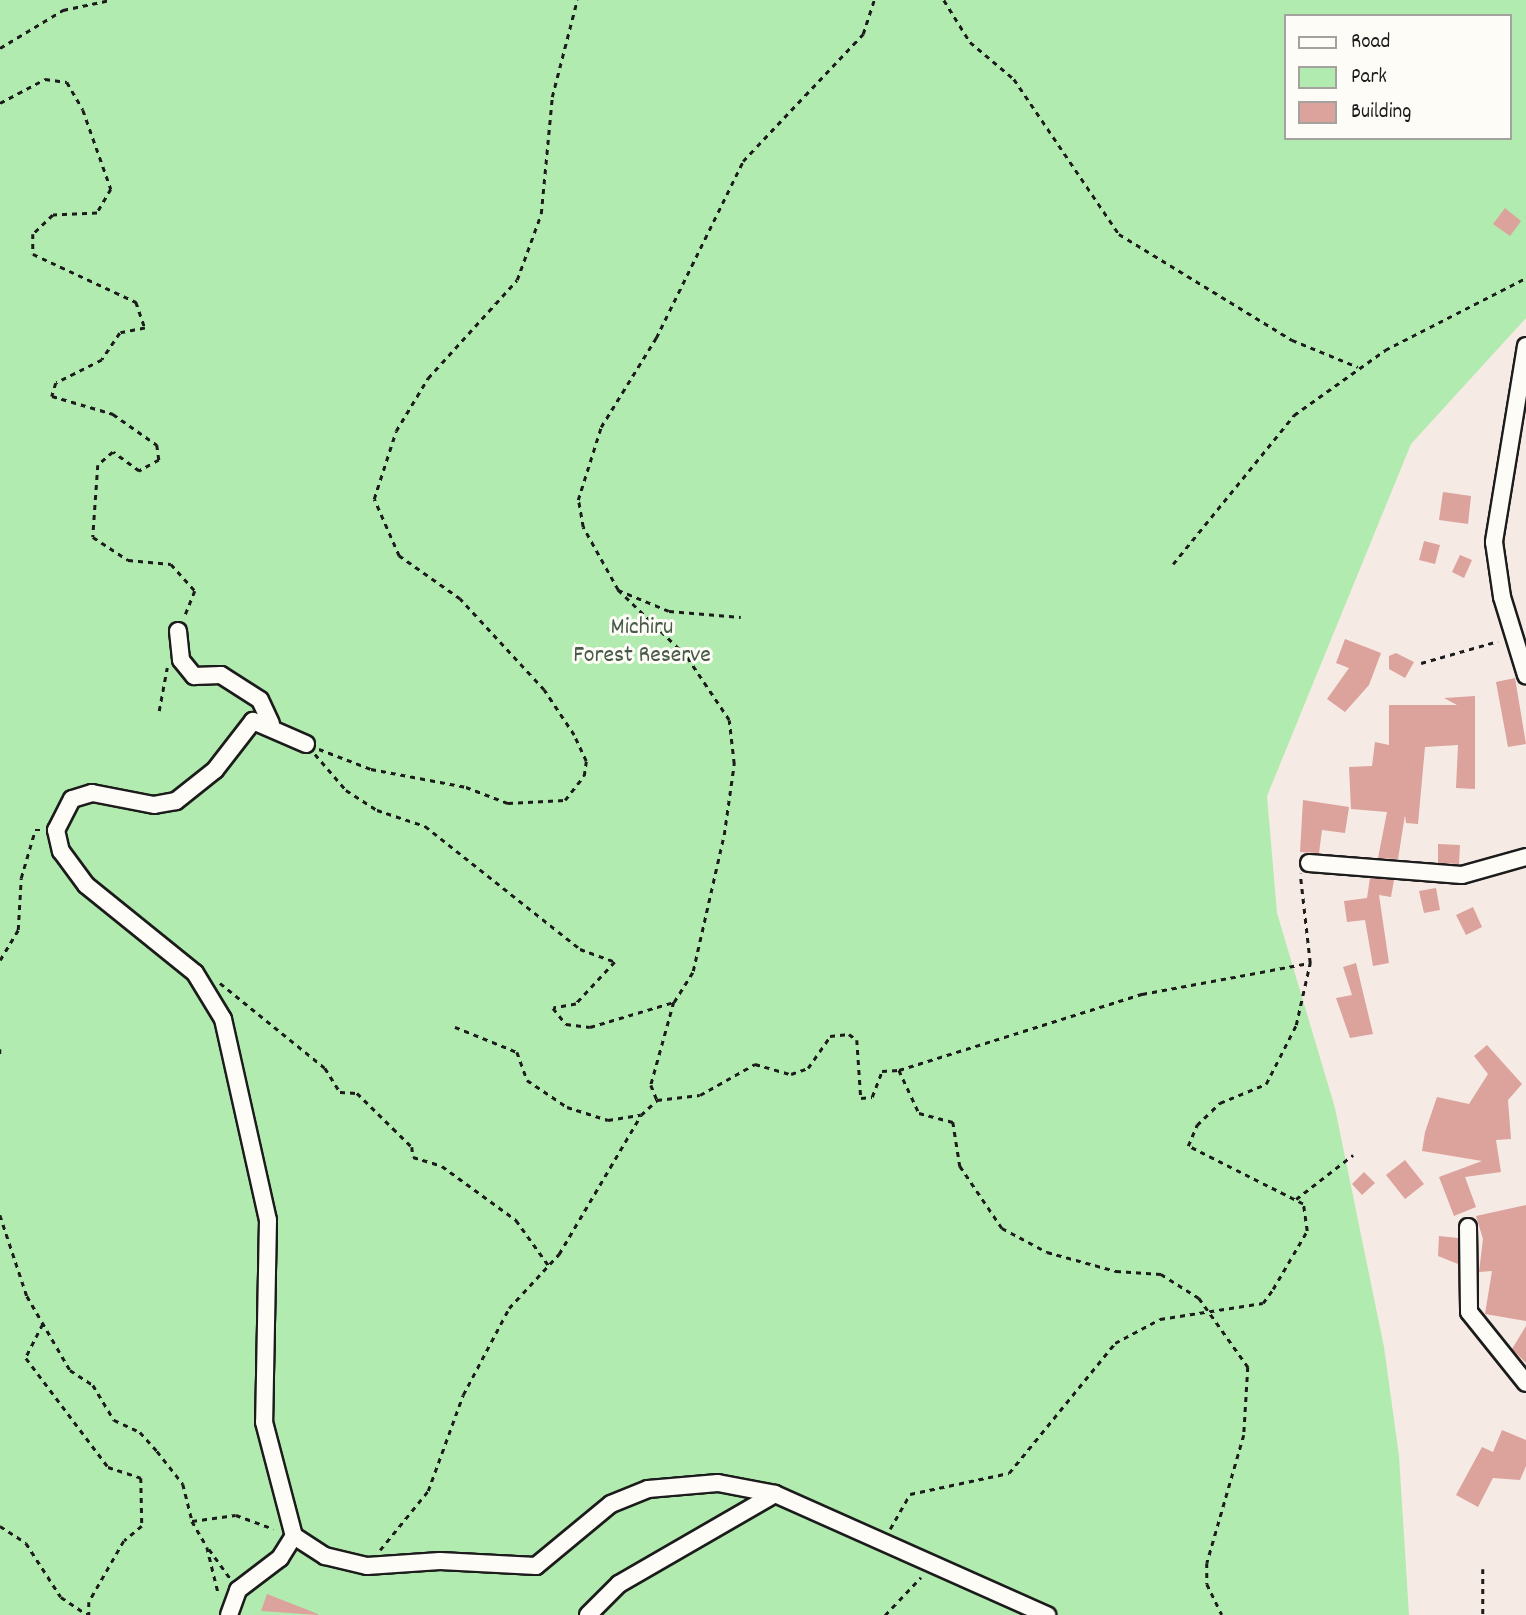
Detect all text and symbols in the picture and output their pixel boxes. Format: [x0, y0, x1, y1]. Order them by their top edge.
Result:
legend [1284, 14, 1512, 140]
text: Road [1351, 28, 1390, 58]
text: Park [1351, 63, 1387, 93]
text: Building [1351, 98, 1411, 128]
park label: Michiru Forest Reserve [573, 615, 711, 671]

